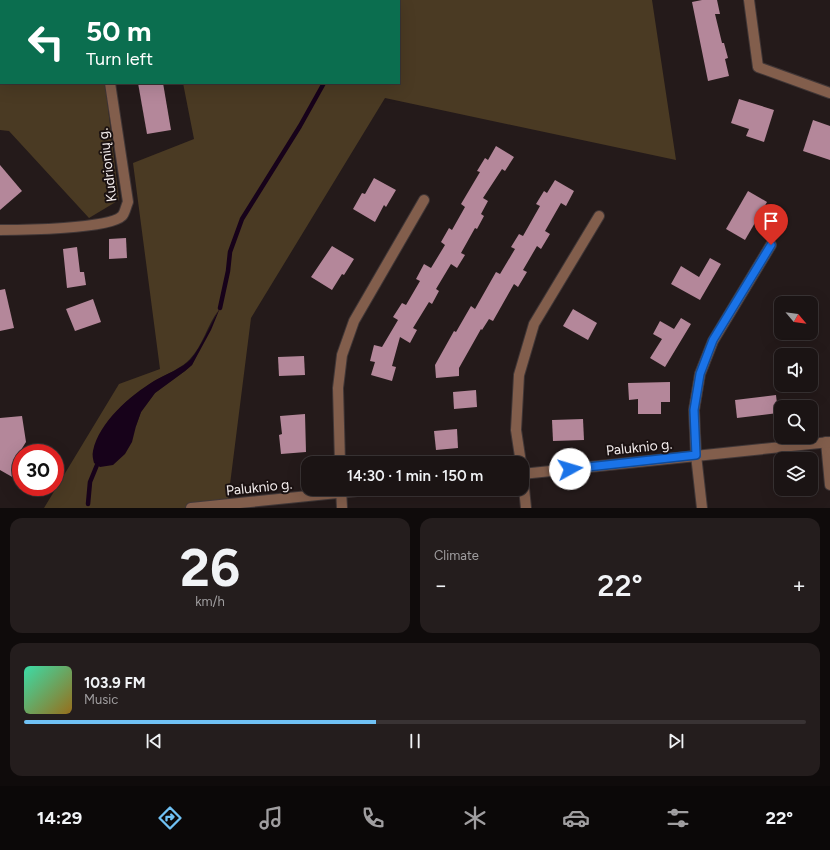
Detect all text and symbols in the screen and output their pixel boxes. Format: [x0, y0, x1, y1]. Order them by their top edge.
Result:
text: 50 m [86, 14, 152, 48]
icon: left [20, 16, 72, 68]
text: Turn left [86, 48, 153, 70]
street label: Kudrionių g. [95, 127, 120, 203]
pin [754, 204, 788, 245]
icon: arrive [760, 210, 782, 232]
north arrow [774, 296, 818, 340]
map controls [774, 296, 818, 496]
button: sound [774, 348, 818, 392]
button: search [774, 400, 818, 444]
street label: Paluknio g. [605, 436, 673, 459]
speed limit sign: 30 [12, 444, 64, 496]
position arrow [549, 448, 591, 490]
button: layers [774, 452, 818, 496]
text: 14:30 · 1 min · 150 m [347, 467, 483, 485]
street label: Paluknio g. [225, 476, 293, 499]
text: 26 [180, 537, 240, 599]
text: Climate [434, 548, 479, 563]
text: 22° [597, 567, 643, 604]
text: − [434, 572, 448, 599]
text: + [792, 572, 806, 599]
text: km/h [195, 594, 225, 609]
text: 103.9 FM [84, 674, 146, 692]
text: Music [84, 692, 118, 707]
icon: previous [143, 730, 165, 752]
icon: pause [404, 730, 426, 752]
icon: next [665, 730, 687, 752]
icon: directions [156, 804, 184, 832]
icon: music [257, 804, 285, 832]
icon: phone [359, 804, 387, 832]
icon: climate [461, 804, 489, 832]
icon: car [562, 804, 590, 832]
icon: filters [664, 804, 692, 832]
text: 14:29 [37, 807, 82, 829]
text: 22° [765, 807, 793, 829]

